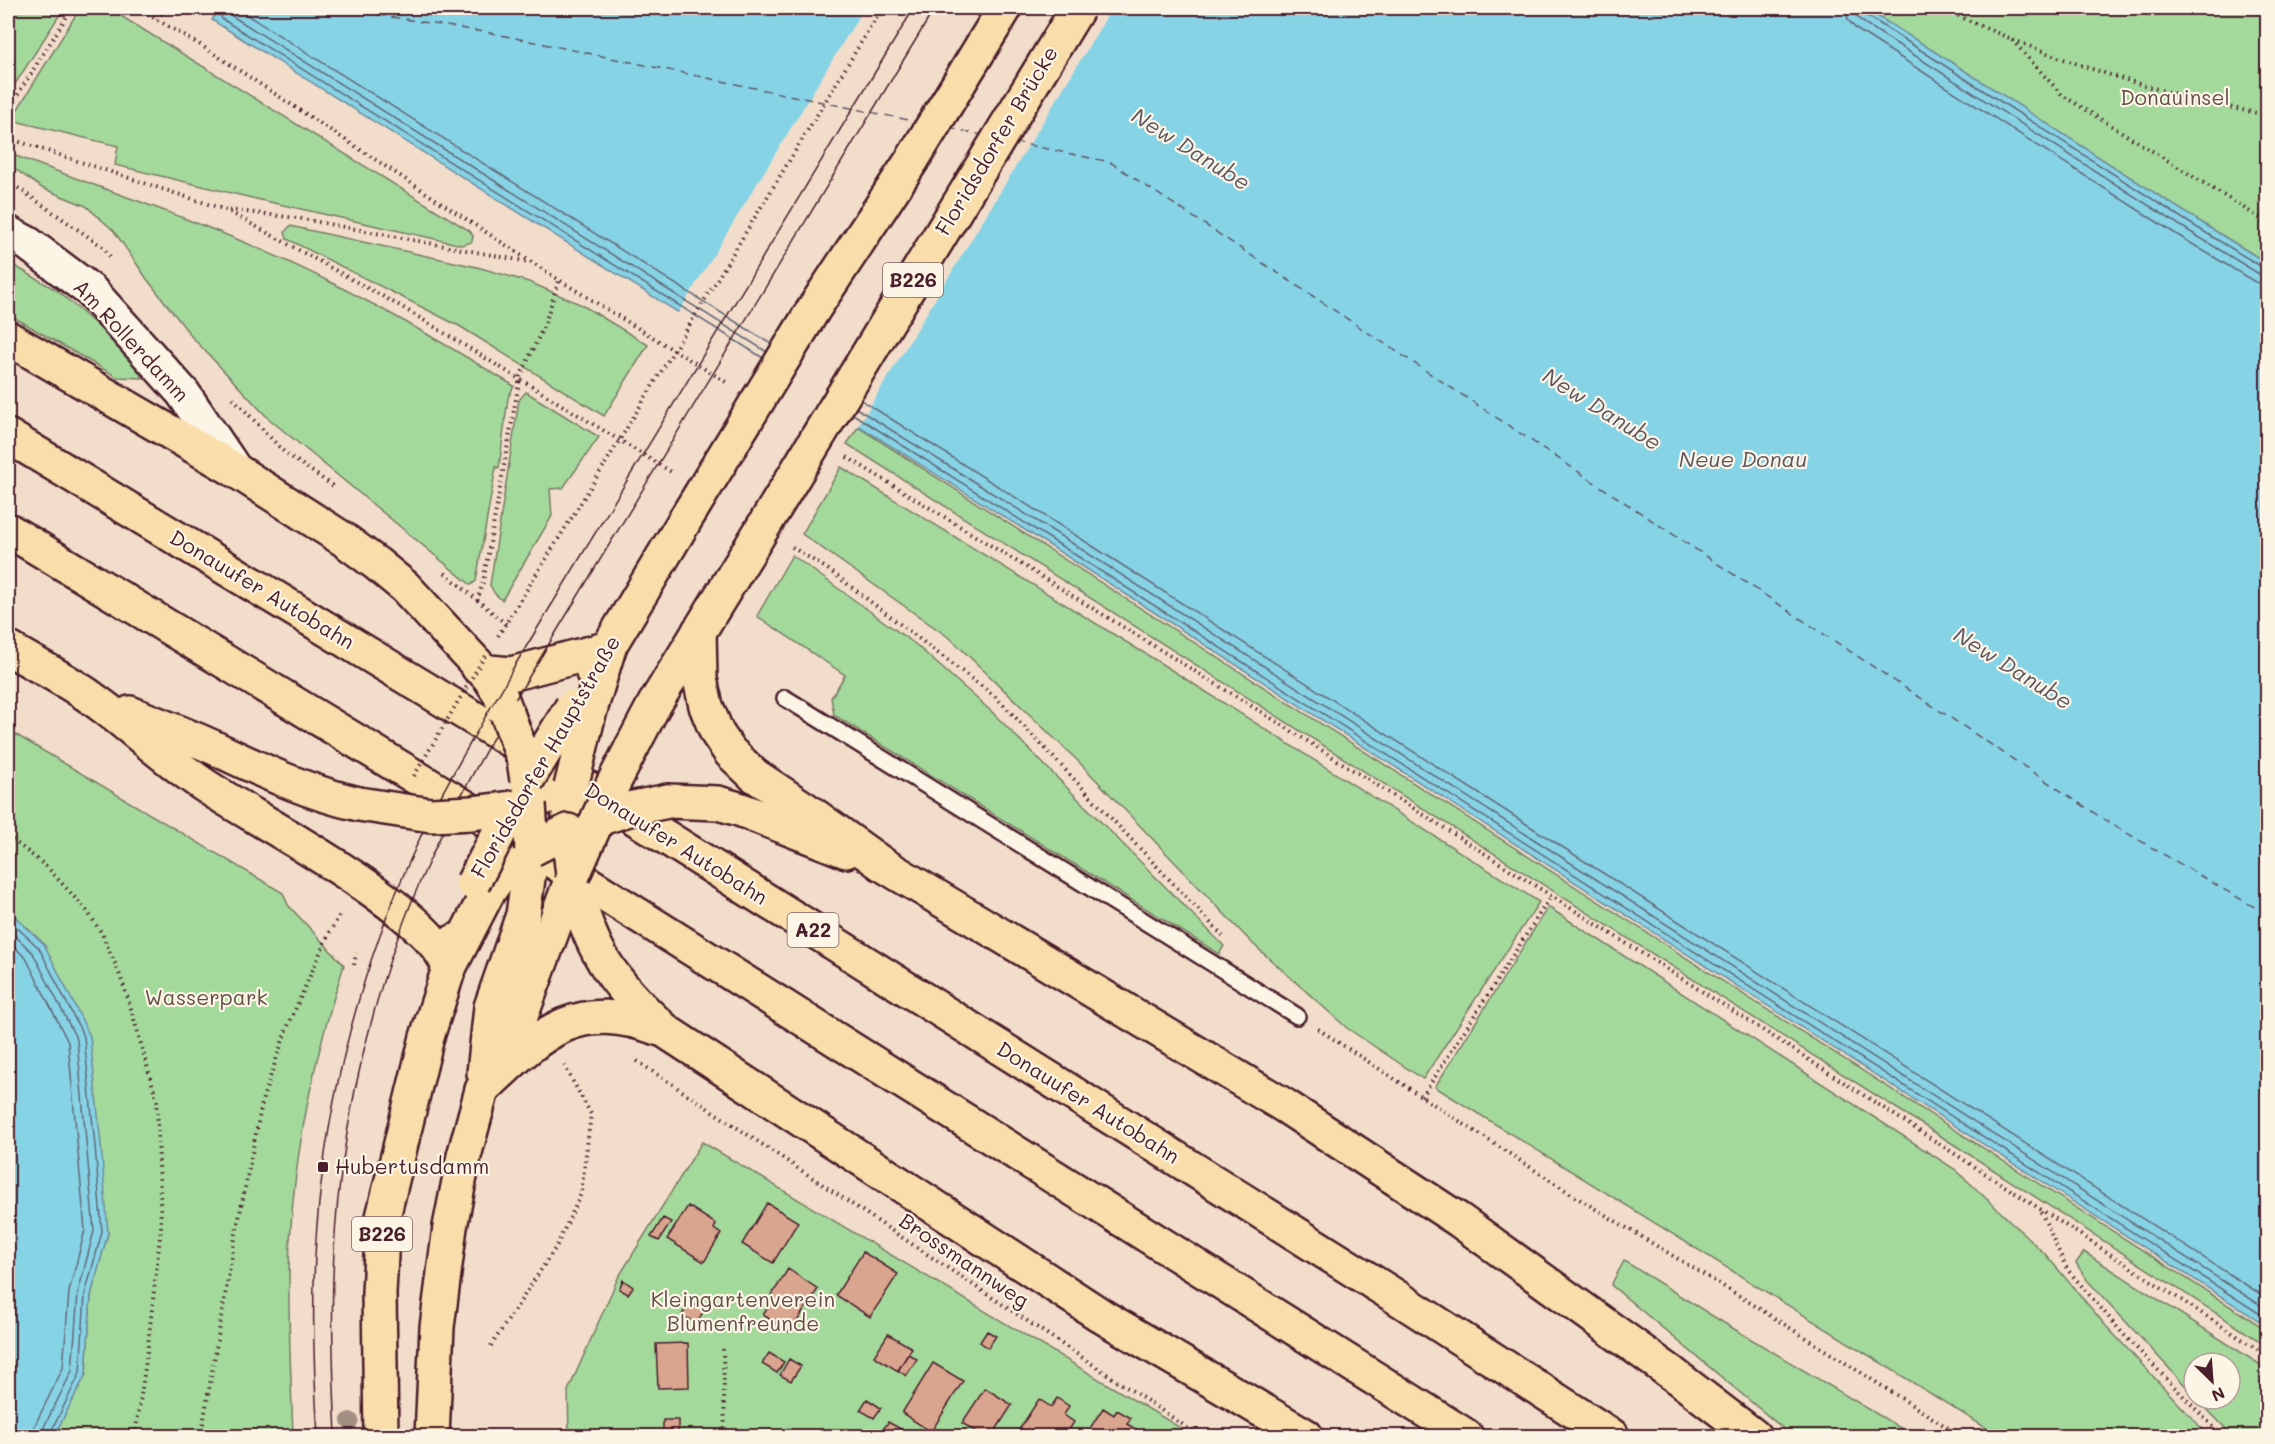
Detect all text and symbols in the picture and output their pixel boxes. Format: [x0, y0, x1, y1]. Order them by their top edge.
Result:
street label: Floridsdorfer Brücke [928, 41, 1063, 240]
park label: Donauinsel [2120, 83, 2230, 110]
water label: New Danube [1126, 101, 1256, 197]
road number: B226 [883, 263, 943, 297]
street label: Am Rollerdamm [68, 273, 196, 407]
water label: New Danube [1537, 361, 1667, 457]
water label: Neue Donau [1679, 444, 1807, 473]
street label: Donauufer Autobahn [166, 523, 360, 655]
water label: New Danube [1948, 620, 2078, 716]
street label: Floridsdorfer Hauptstraße [464, 630, 625, 882]
street label: Donauufer Autobahn [580, 775, 773, 910]
road number: A22 [788, 913, 838, 947]
park label: Wasserpark [144, 983, 268, 1010]
street label: Donauufer Autobahn [992, 1034, 1185, 1169]
place label: Hubertusdamm [335, 1152, 489, 1179]
marker: Hubertusdamm [316, 1160, 330, 1174]
street label: Brossmannweg [895, 1206, 1035, 1313]
road number: B226 [352, 1217, 412, 1251]
park label: Kleingartenverein Blumenfreunde [651, 1285, 835, 1336]
north arrow [2182, 1351, 2242, 1411]
text: N [2209, 1383, 2228, 1407]

